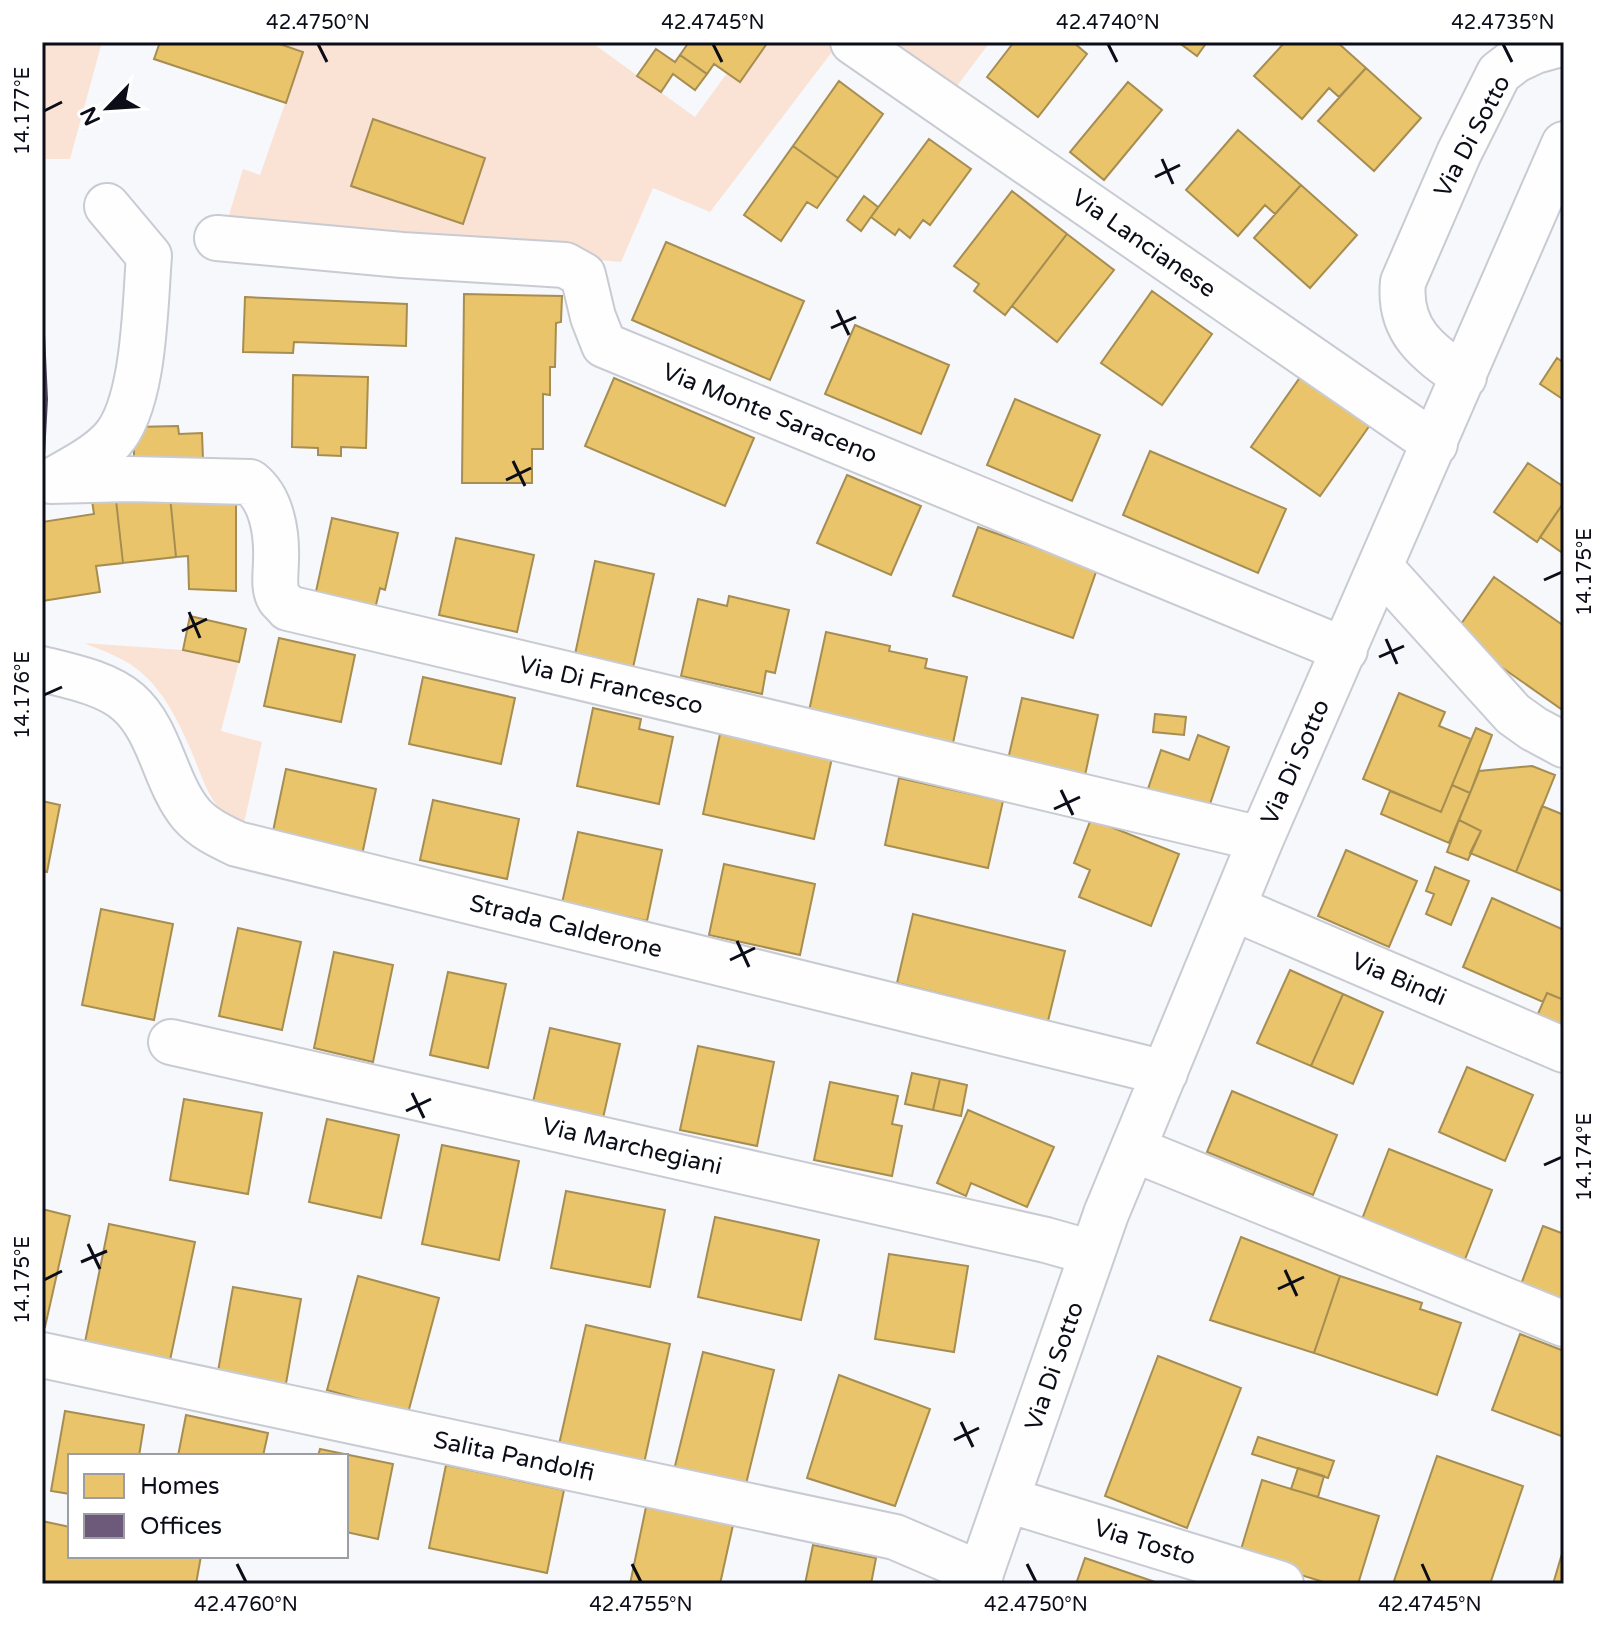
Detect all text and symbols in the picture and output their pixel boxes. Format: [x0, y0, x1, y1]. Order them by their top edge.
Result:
text: 42.4750°N [266, 11, 370, 35]
text: 42.4745°N [661, 11, 765, 35]
text: 42.4740°N [1056, 11, 1160, 35]
text: 42.4735°N [1451, 11, 1555, 35]
text: 14.177°E [11, 67, 35, 155]
north arrow [68, 68, 148, 148]
street label: Via Di Sotto [1428, 70, 1517, 202]
text: N [75, 103, 106, 130]
street label: Via Lancianese [1066, 183, 1221, 304]
street label: Via Monte Saraceno [658, 357, 881, 470]
text: 14.175°E [1573, 528, 1597, 616]
street label: Via Di Francesco [516, 650, 706, 721]
text: 14.176°E [11, 651, 35, 739]
street label: Via Di Sotto [1255, 695, 1336, 829]
street label: Strada Calderone [467, 889, 665, 964]
street label: Via Bindi [1347, 947, 1451, 1012]
street label: Via Marchegiani [539, 1112, 725, 1181]
text: 14.174°E [1573, 1113, 1597, 1201]
text: 14.175°E [11, 1236, 35, 1324]
street label: Via Di Sotto [1019, 1298, 1090, 1434]
street label: Salita Pandolfi [431, 1425, 597, 1488]
legend [68, 1454, 348, 1558]
text: Homes [140, 1472, 220, 1501]
text: Offices [140, 1512, 222, 1541]
street label: Via Tosto [1090, 1513, 1199, 1572]
text: 42.4760°N [194, 1593, 298, 1617]
text: 42.4755°N [589, 1593, 693, 1617]
text: 42.4750°N [984, 1593, 1088, 1617]
text: 42.4745°N [1378, 1593, 1482, 1617]

